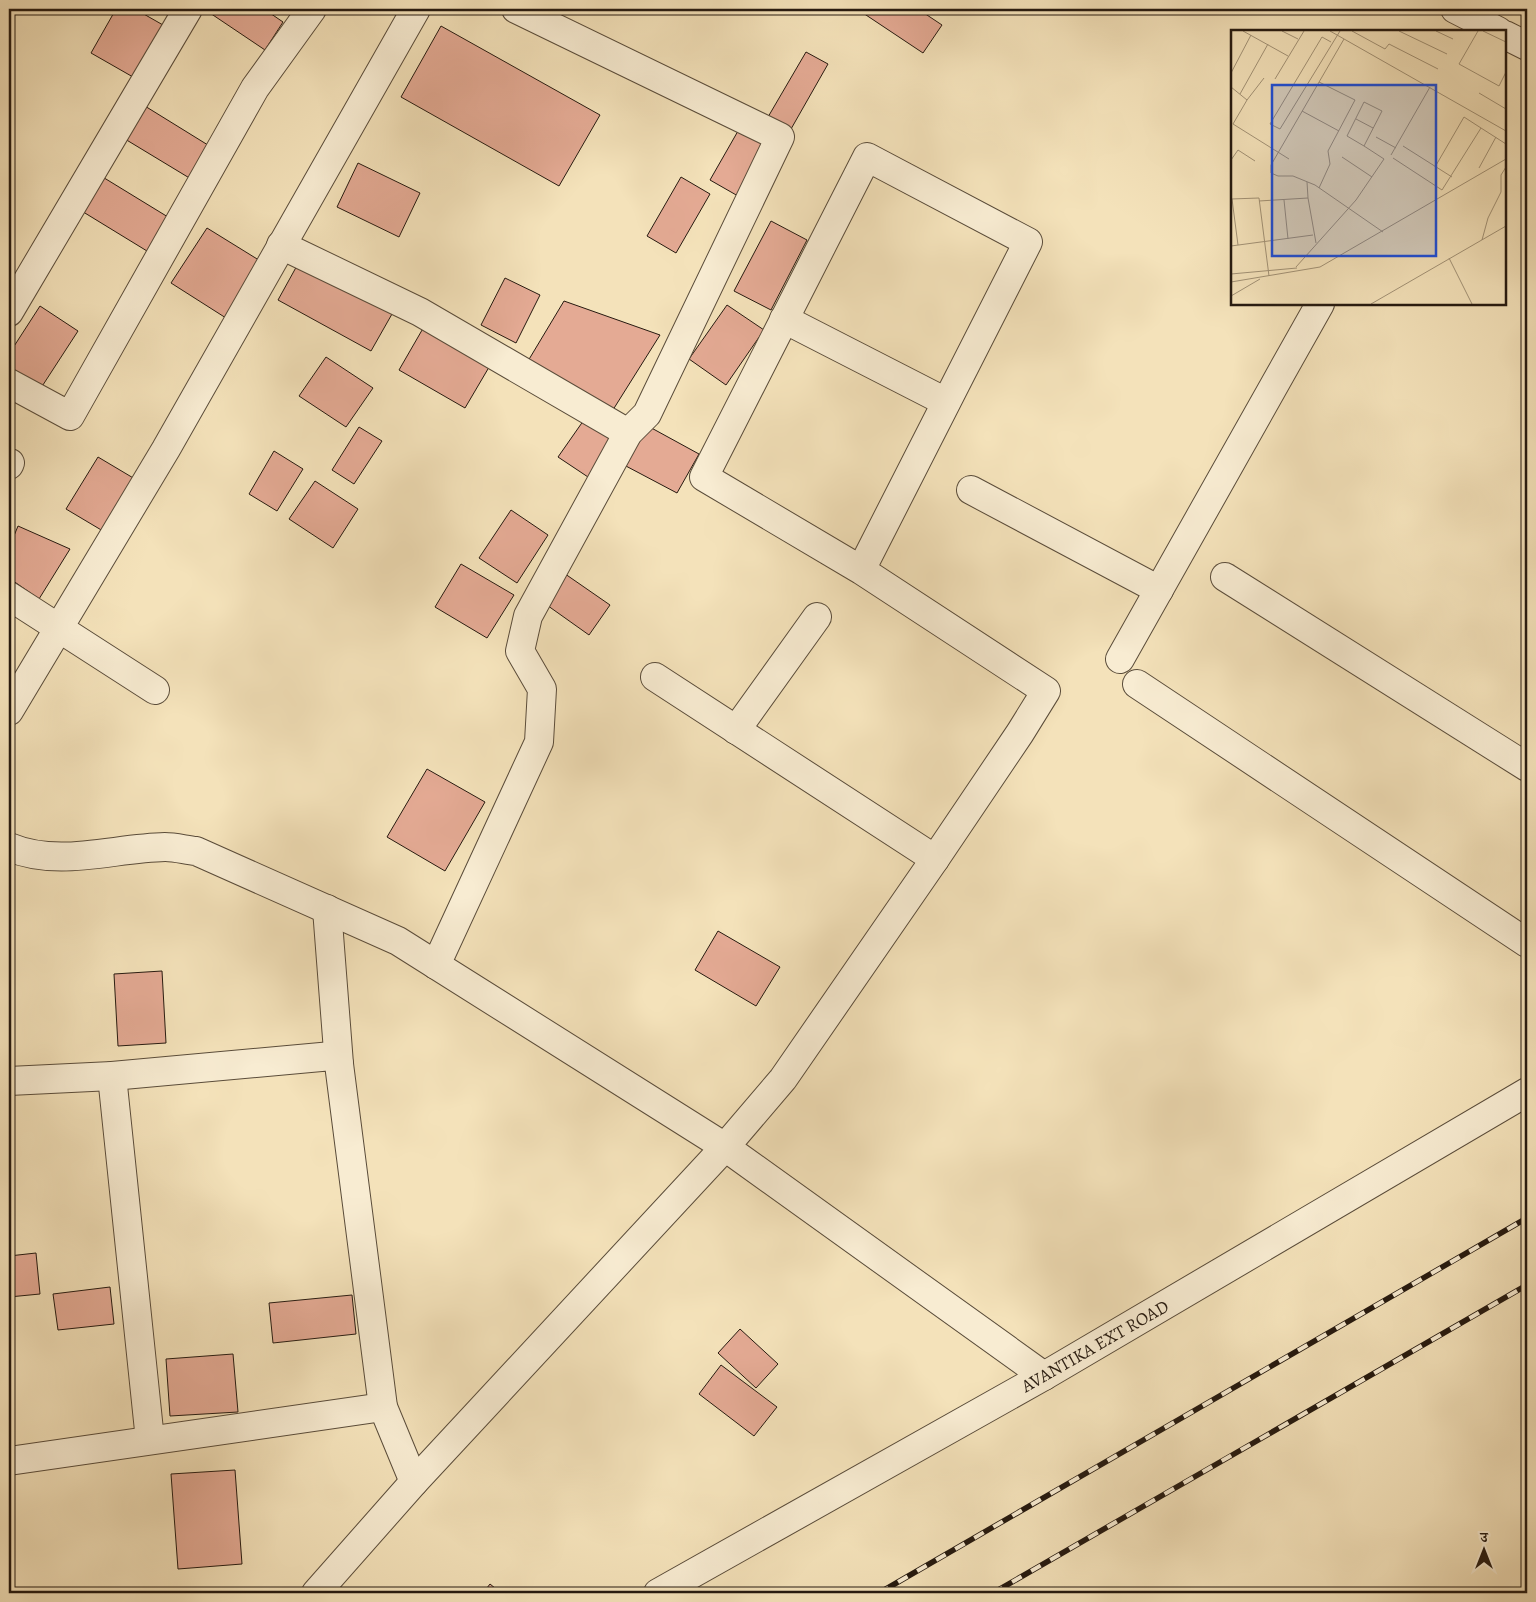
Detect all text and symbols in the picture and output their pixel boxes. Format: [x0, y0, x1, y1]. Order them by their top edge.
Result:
inset map [1231, 30, 1506, 305]
street label: AVANTIKA EXT ROAD [1016, 1294, 1173, 1399]
north arrow [1458, 1524, 1508, 1574]
text: उ [1479, 1528, 1488, 1547]

